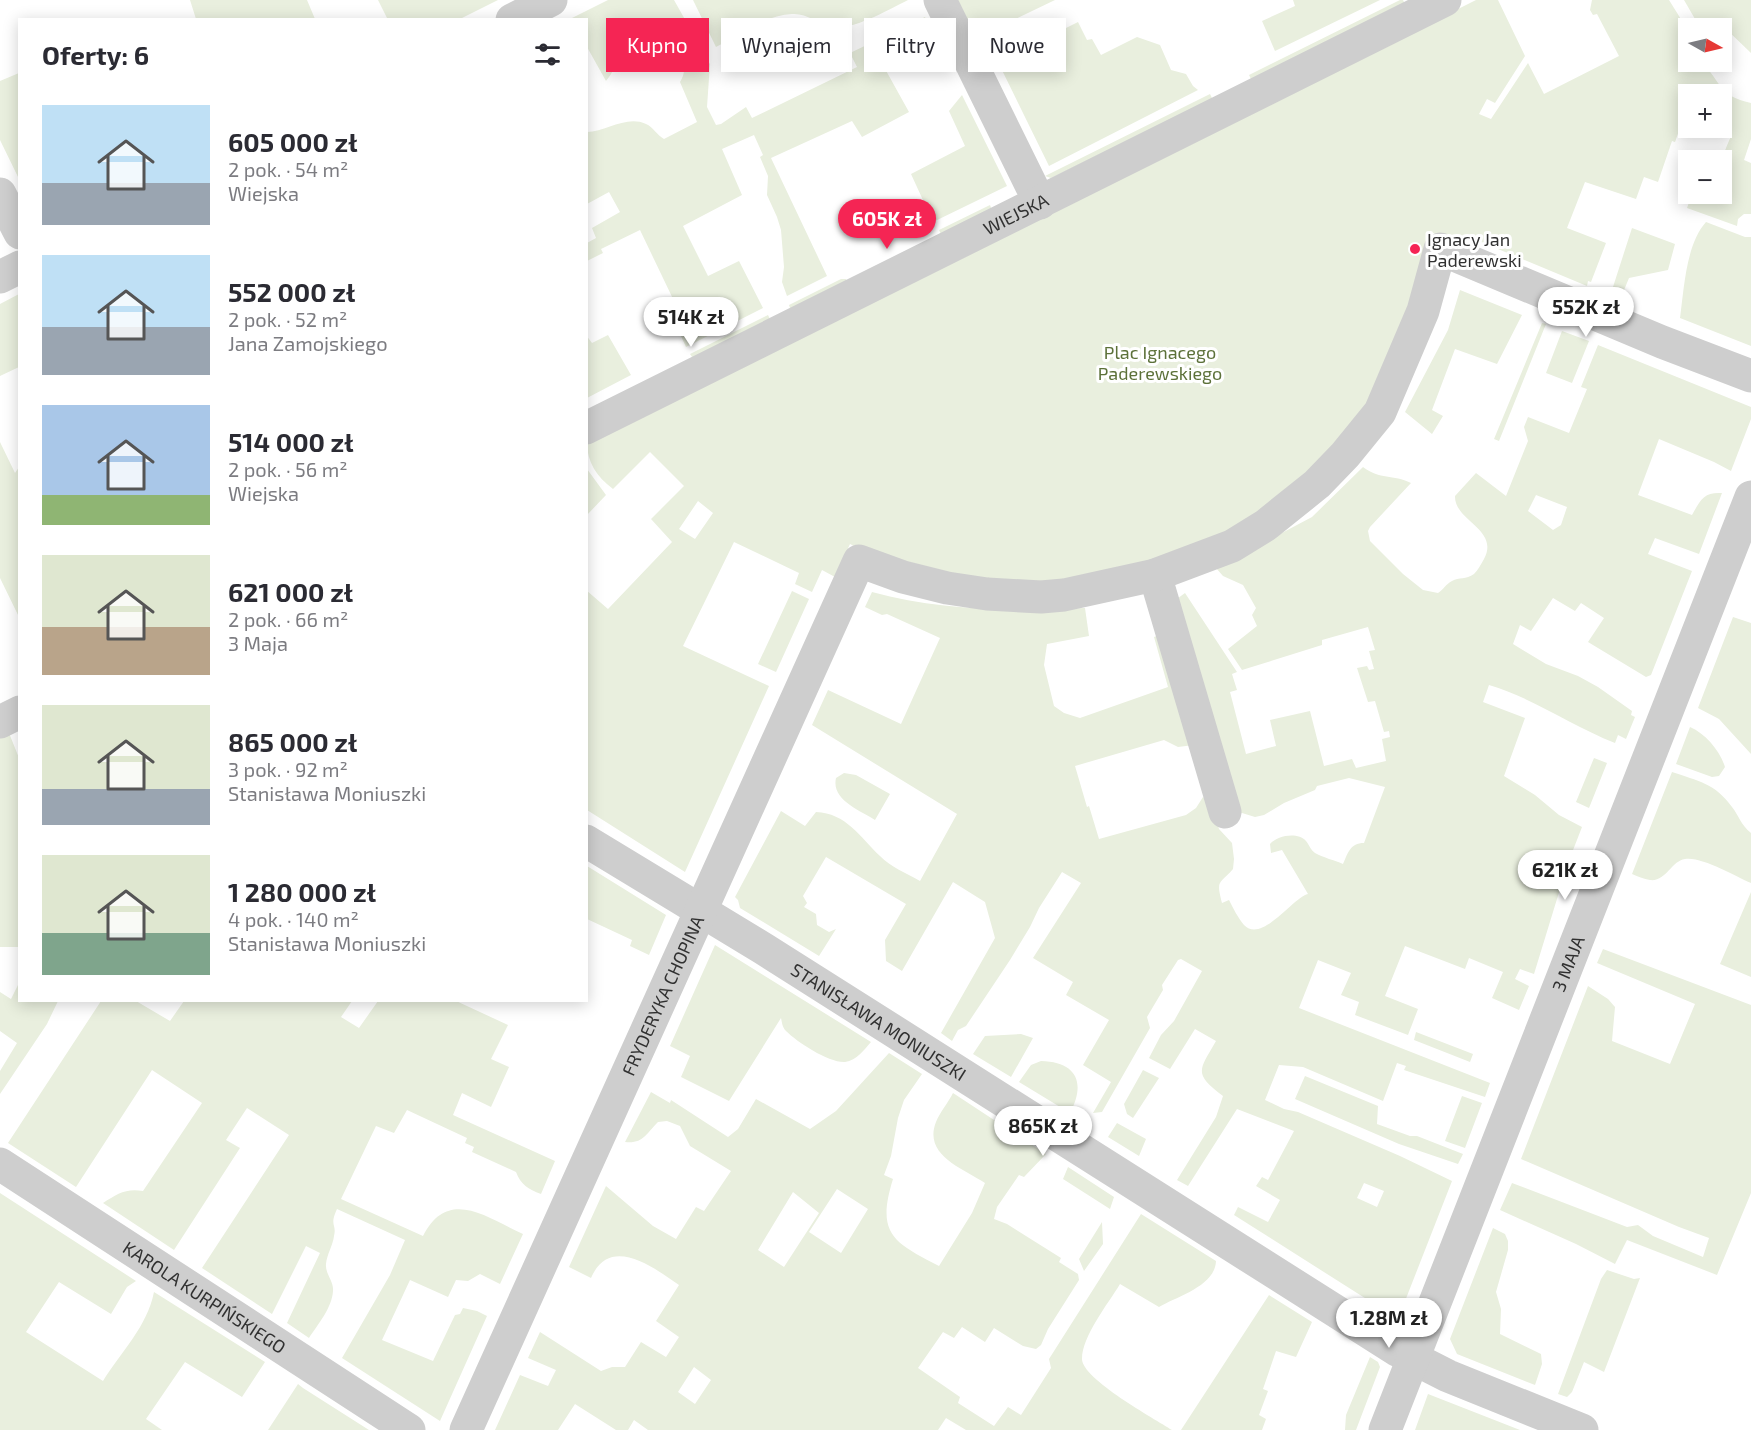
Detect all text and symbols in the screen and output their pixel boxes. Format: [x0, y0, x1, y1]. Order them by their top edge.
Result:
chip: Kupno [606, 18, 709, 72]
chip: Wynajem [721, 18, 852, 72]
chip: Filtry [864, 18, 956, 72]
chip: Nowe [968, 18, 1066, 72]
north arrow [1678, 18, 1732, 72]
map controls [1678, 18, 1732, 204]
icon: filters [531, 38, 564, 71]
text: Oferty: 6 [42, 39, 149, 70]
button: + [1678, 84, 1732, 138]
text: 605 000 zł [228, 126, 358, 157]
icon: home [90, 129, 162, 201]
button: − [1678, 150, 1732, 204]
text: 2 pok. · 54 m² [228, 157, 348, 181]
text: Wiejska [228, 181, 299, 205]
street label: WIEJSKA [979, 188, 1053, 239]
pin: 605K zł [832, 199, 942, 250]
text: 605K zł [852, 206, 922, 230]
place label: Ignacy Jan Paderewski [1427, 228, 1522, 271]
marker: Ignacy Jan Paderewski [1408, 242, 1422, 256]
text: 552 000 zł [228, 276, 355, 307]
icon: home [90, 279, 162, 351]
pin: 552K zł [1531, 287, 1641, 338]
text: 552K zł [1552, 294, 1620, 318]
pin: 514K zł [636, 297, 746, 348]
text: 514K zł [658, 304, 724, 328]
text: 2 pok. · 52 m² [228, 307, 347, 331]
text: Jana Zamojskiego [228, 331, 388, 355]
park label: Plac Ignacego Paderewskiego [1098, 341, 1222, 384]
text: 514 000 zł [228, 426, 354, 457]
icon: home [90, 429, 162, 501]
text: 2 pok. · 56 m² [228, 457, 347, 481]
text: Wiejska [228, 481, 299, 505]
text: 621 000 zł [228, 576, 353, 607]
icon: home [90, 579, 162, 651]
text: 2 pok. · 66 m² [228, 607, 348, 631]
text: 3 Maja [228, 631, 288, 655]
text: 865 000 zł [228, 726, 357, 757]
icon: home [90, 729, 162, 801]
text: 3 pok. · 92 m² [228, 757, 348, 781]
text: Stanisława Moniuszki [228, 781, 426, 805]
pin: 621K zł [1510, 850, 1620, 901]
text: 621K zł [1532, 857, 1598, 881]
text: 1 280 000 zł [228, 876, 376, 907]
icon: home [90, 879, 162, 951]
text: 4 pok. · 140 m² [228, 907, 359, 931]
street label: FRYDERYKA CHOPINA [617, 911, 709, 1079]
text: Stanisława Moniuszki [228, 931, 426, 955]
street label: 3 MAJA [1547, 932, 1589, 995]
street label: STANISŁAWA MONIUSZKI [787, 958, 970, 1085]
pin: 865K zł [988, 1106, 1098, 1157]
text: 865K zł [1008, 1113, 1078, 1137]
street label: KAROLA KURPIŃSKIEGO [119, 1236, 290, 1358]
pin: 1.28M zł [1327, 1298, 1451, 1349]
text: 1.28M zł [1350, 1305, 1428, 1329]

